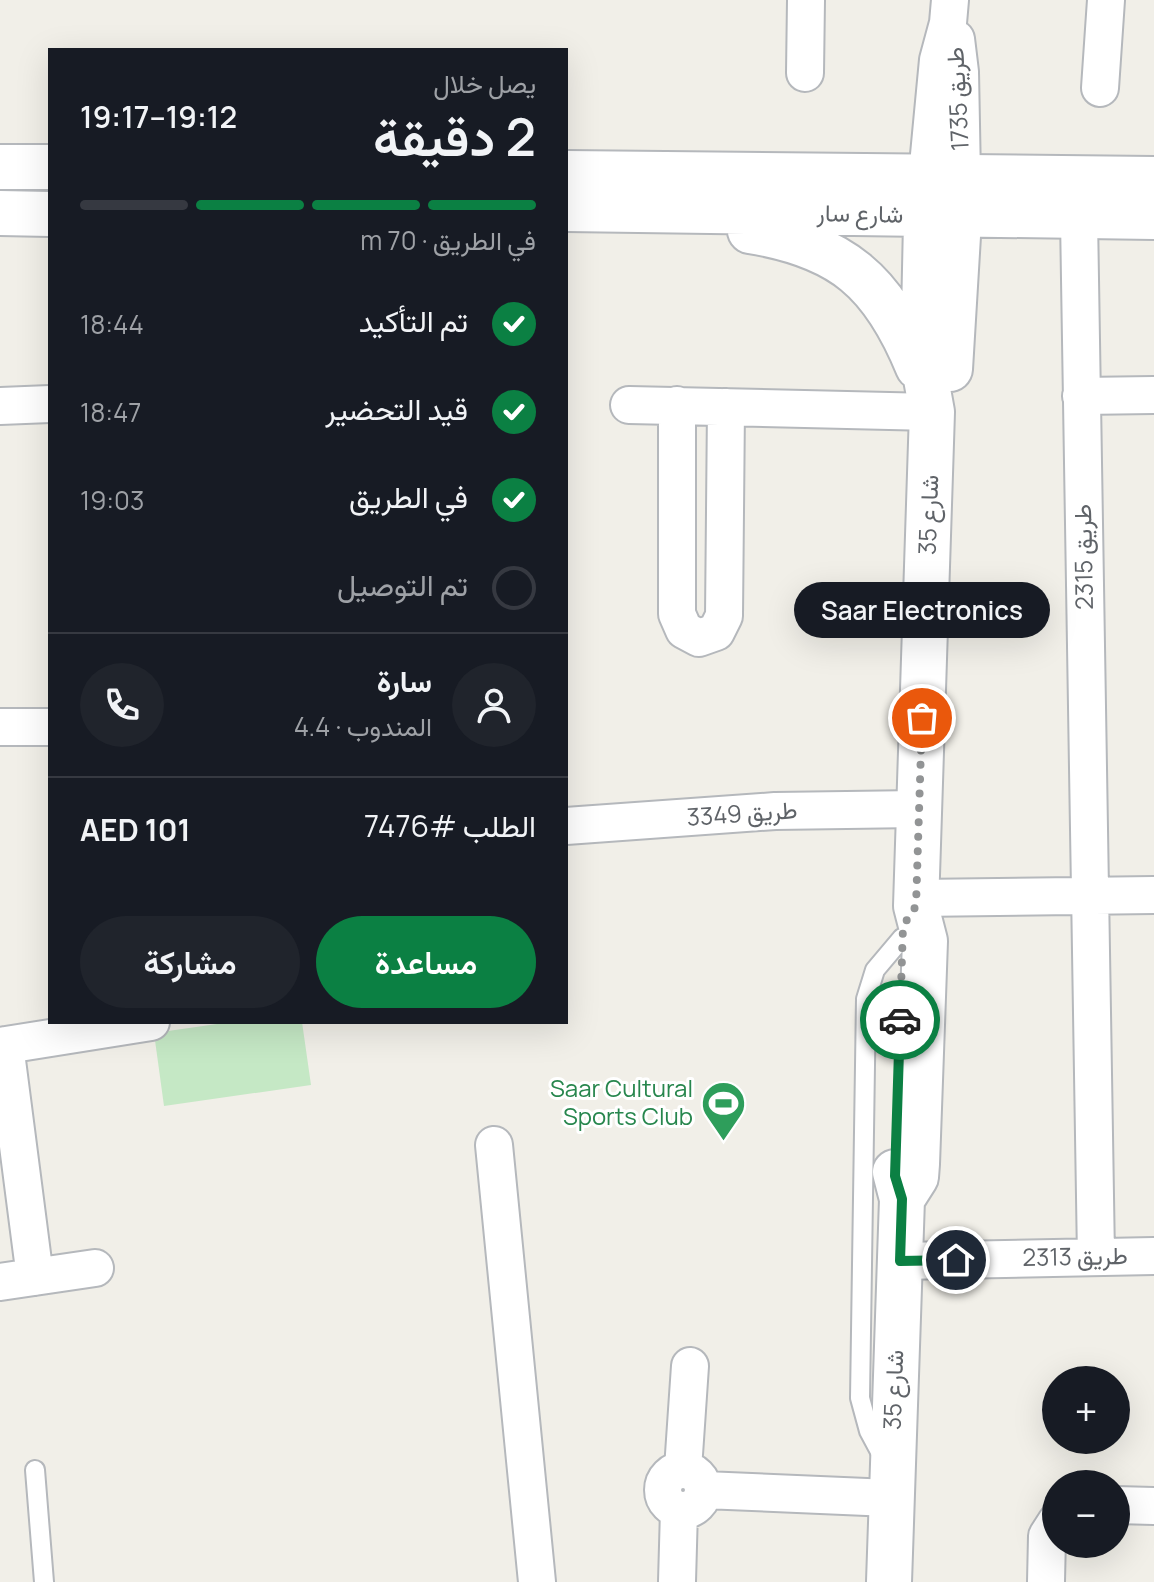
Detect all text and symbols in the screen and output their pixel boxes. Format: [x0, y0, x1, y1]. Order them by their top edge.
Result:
street label: طريق 1735 [937, 46, 976, 152]
text: يصل خلال [433, 65, 536, 101]
text: 19:12–19:17 [80, 96, 237, 137]
text: 2 دقيقة [373, 101, 536, 172]
street label: شارع سار [815, 195, 904, 231]
text: في الطريق · 70 m [360, 222, 536, 258]
text: تم التأكيد [359, 300, 468, 341]
icon: check [492, 302, 536, 346]
text: 18:44 [80, 306, 144, 342]
text: قيد التحضير [325, 388, 468, 429]
icon: check [492, 390, 536, 434]
text: 18:47 [80, 394, 141, 430]
street label: شارع 35 [910, 474, 946, 556]
text: في الطريق [349, 476, 468, 517]
icon: check [492, 478, 536, 522]
text: 19:03 [80, 482, 144, 518]
street label: طريق 2315 [1065, 504, 1100, 610]
text: تم التوصيل [337, 564, 468, 605]
callout: Saar Electronics [794, 582, 1050, 638]
text: Saar Electronics [821, 592, 1023, 628]
text: سارة [377, 660, 432, 701]
button: phone [80, 663, 164, 747]
button: person [452, 663, 536, 747]
pin [888, 684, 956, 752]
icon: bag [900, 696, 944, 740]
text: المندوب · 4.4 [294, 708, 432, 744]
street label: طريق 3349 [685, 792, 798, 833]
text: الطلب #7476 [364, 805, 536, 846]
text: AED 101 [80, 809, 191, 850]
button: مشاركة [80, 916, 300, 1008]
button: مساعدة [316, 916, 536, 1008]
courier [860, 980, 940, 1060]
icon: car [878, 998, 922, 1042]
place label: Saar Cultural Sports Club [550, 1071, 693, 1132]
sports icon: Saar Cultural Sports Club [700, 1079, 748, 1142]
pin [922, 1226, 990, 1294]
icon: home [934, 1238, 978, 1282]
street label: طريق 2313 [1022, 1238, 1128, 1273]
street label: شارع 35 [875, 1349, 911, 1431]
map controls [1042, 1366, 1130, 1558]
button: + [1042, 1366, 1130, 1454]
button: − [1042, 1470, 1130, 1558]

